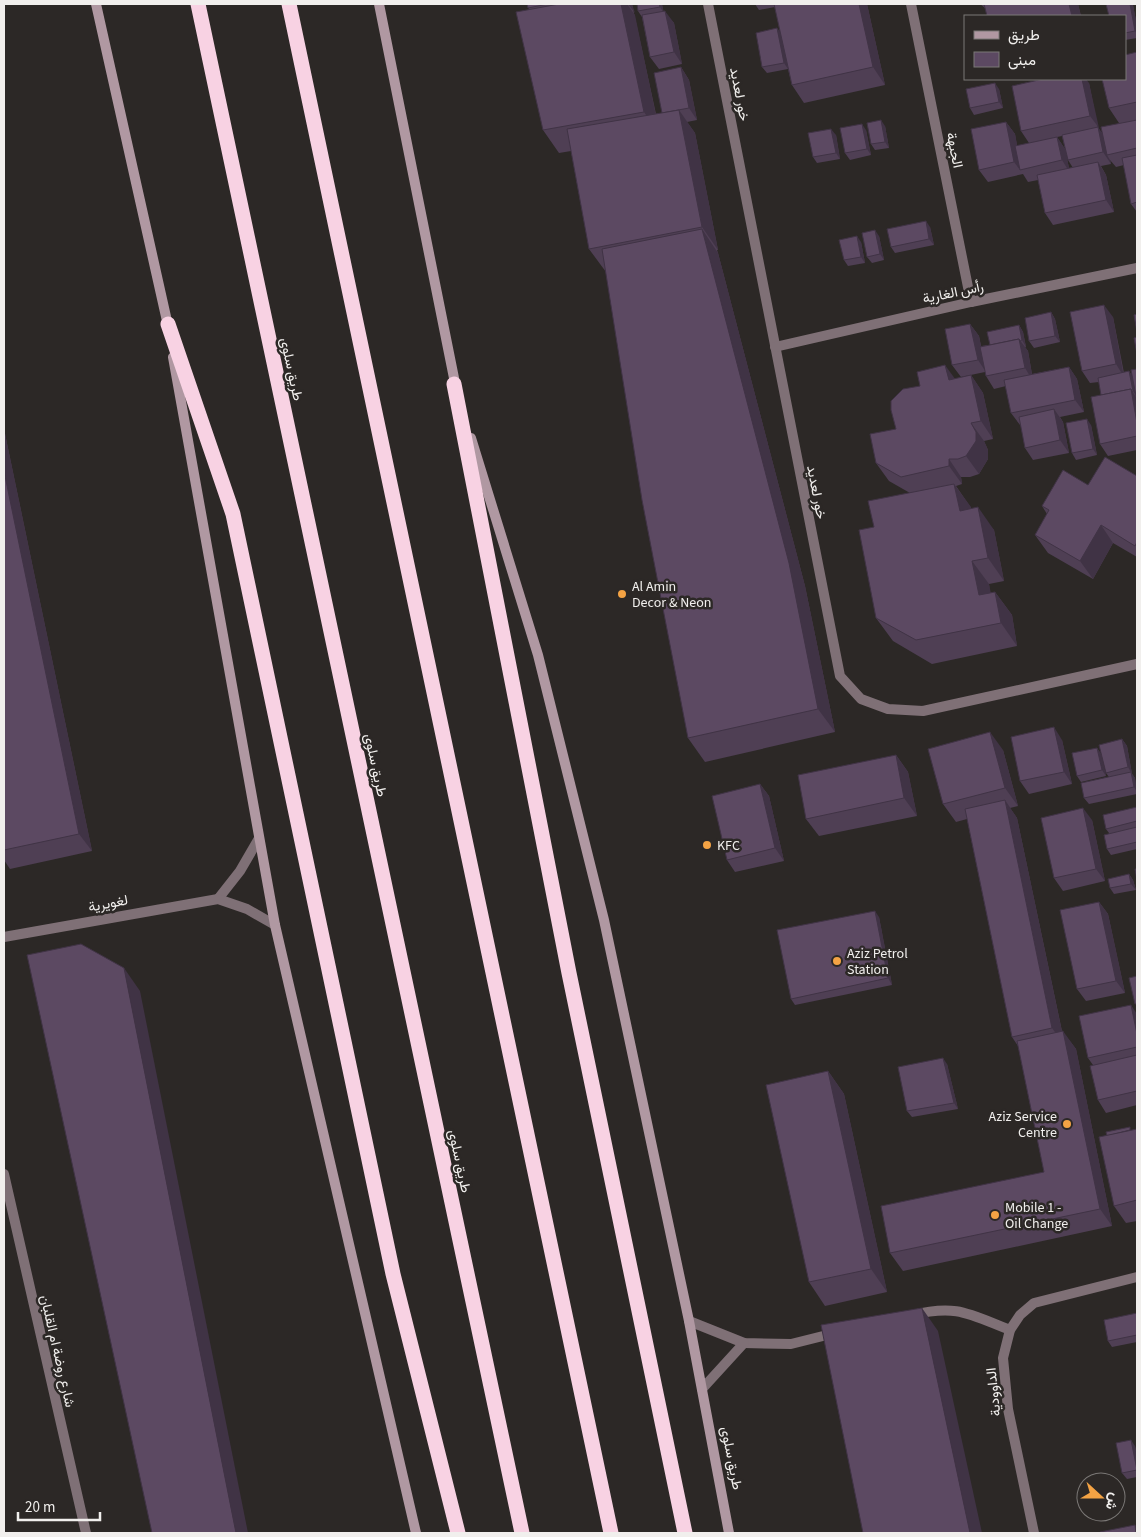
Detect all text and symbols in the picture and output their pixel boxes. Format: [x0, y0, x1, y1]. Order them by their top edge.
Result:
legend [964, 15, 1126, 80]
text: طريق [1008, 25, 1040, 46]
text: مبنى [1008, 50, 1036, 71]
street label: خور لعديد [724, 66, 754, 123]
street label: الجبهة [941, 131, 968, 170]
street label: رأس الغارية [921, 277, 986, 309]
street label: طريق سلوى [275, 336, 307, 403]
street label: خور لعديد [801, 464, 831, 521]
place label: Al Amin Decor & Neon [632, 577, 711, 613]
marker: Al Amin Decor & Neon [616, 588, 628, 600]
street label: طريق سلوى [359, 732, 391, 799]
place label: KFC [717, 836, 740, 856]
marker: KFC [701, 839, 713, 851]
street label: لغويرية [87, 890, 130, 918]
place label: Aziz Petrol Station [847, 944, 908, 980]
marker: Aziz Petrol Station [831, 955, 843, 967]
place label: Aziz Service Centre [989, 1107, 1057, 1143]
marker: Aziz Service Centre [1061, 1118, 1073, 1130]
street label: طريق سلوى [443, 1128, 475, 1195]
place label: Mobile 1 - Oil Change [1005, 1198, 1068, 1234]
marker: Mobile 1 - Oil Change [989, 1209, 1001, 1221]
street label: شارع روضة ام القلبان [34, 1293, 80, 1409]
street label: الداوودية [982, 1367, 1006, 1417]
street label: طريق سلوى [715, 1425, 747, 1492]
north arrow [1076, 1472, 1126, 1522]
scale bar [18, 1490, 100, 1522]
text: ش [1100, 1490, 1125, 1513]
text: 20 m [25, 1497, 55, 1518]

